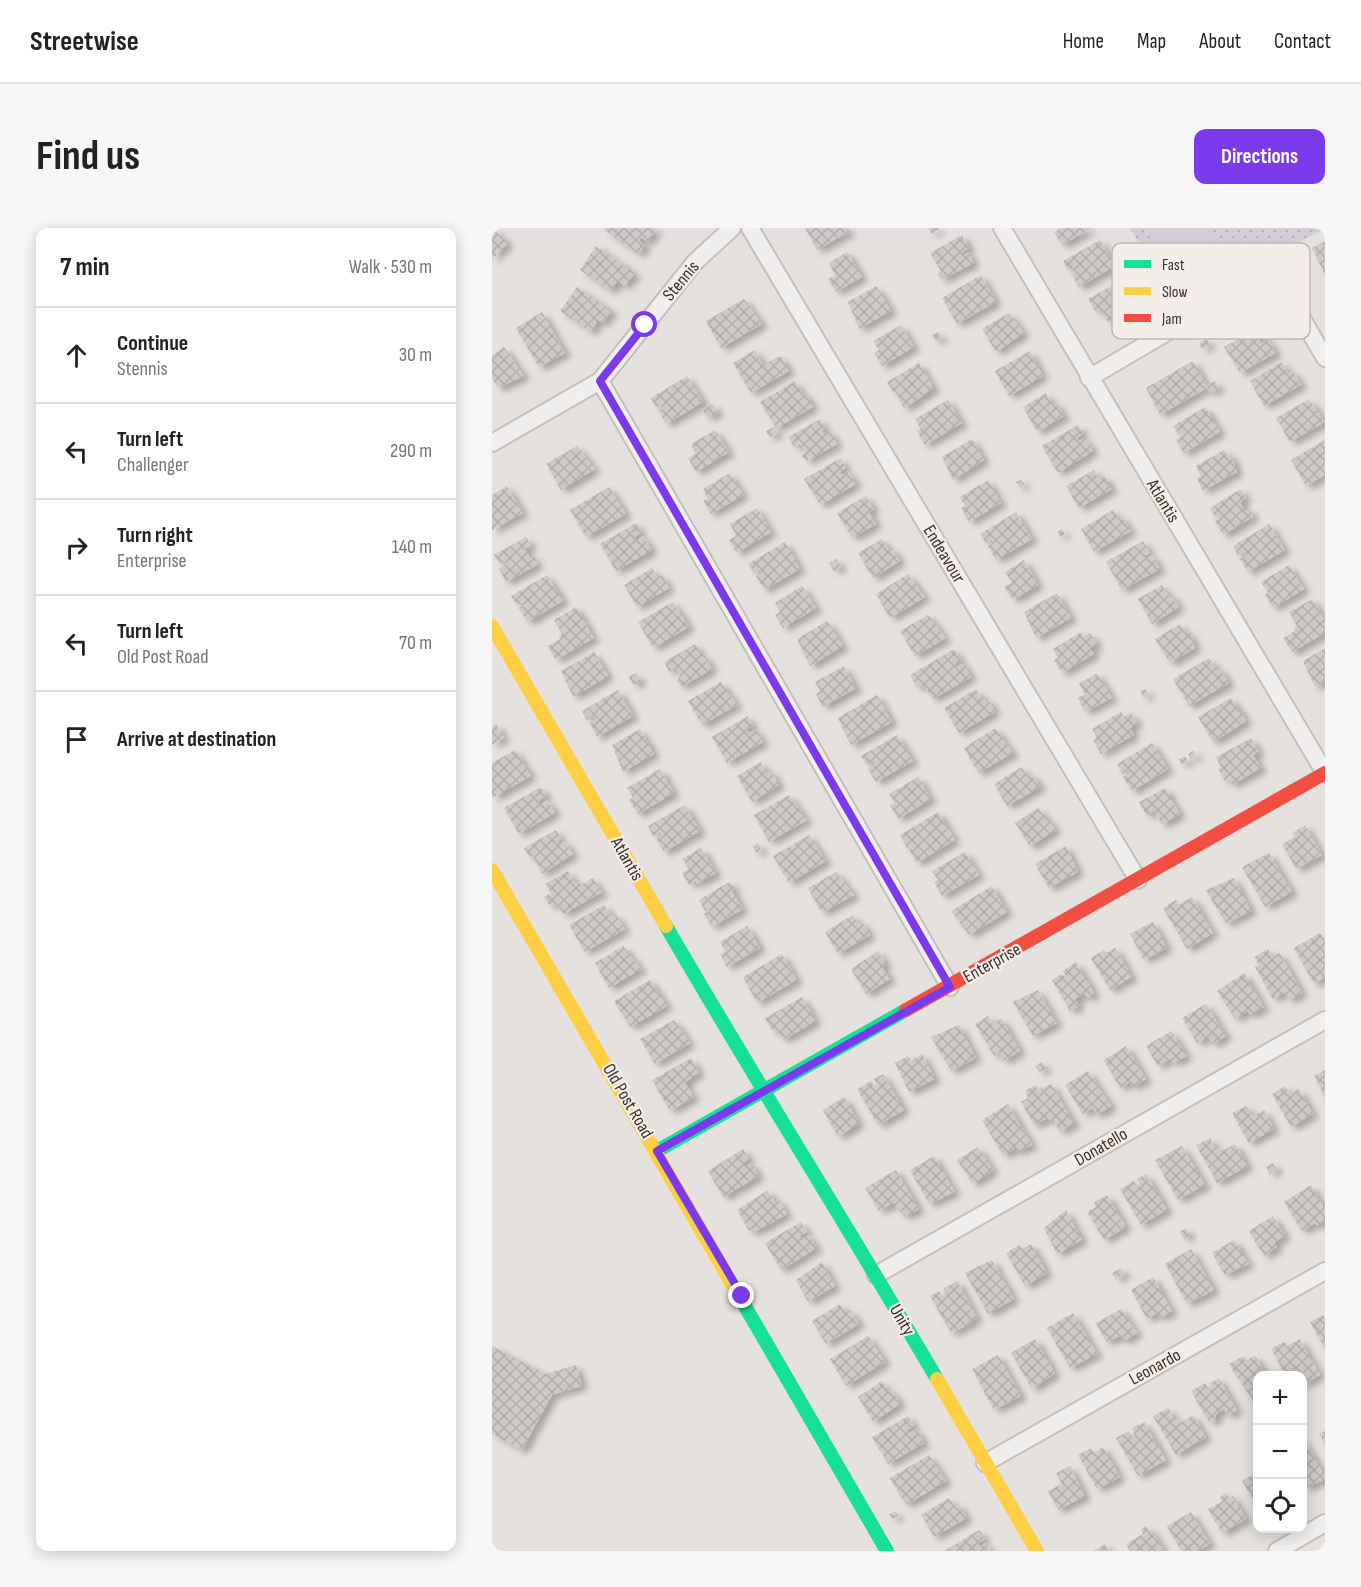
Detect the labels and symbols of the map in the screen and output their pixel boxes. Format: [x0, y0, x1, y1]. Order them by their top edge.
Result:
legend [1112, 243, 1310, 339]
text: Fast [1162, 256, 1185, 275]
street label: Stennis [658, 257, 704, 305]
text: Slow [1162, 283, 1187, 302]
text: Jam [1161, 310, 1182, 329]
route start [631, 311, 657, 337]
street label: Atlantis [1141, 475, 1184, 526]
street label: Endeavour [919, 521, 969, 587]
street label: Atlantis [606, 833, 648, 884]
street label: Enterprise [960, 939, 1024, 987]
street label: Old Post Road [598, 1060, 658, 1142]
street label: Donatello [1071, 1123, 1131, 1171]
route end [728, 1282, 754, 1308]
street label: Unity [885, 1301, 919, 1339]
street label: Leonardo [1126, 1344, 1184, 1390]

